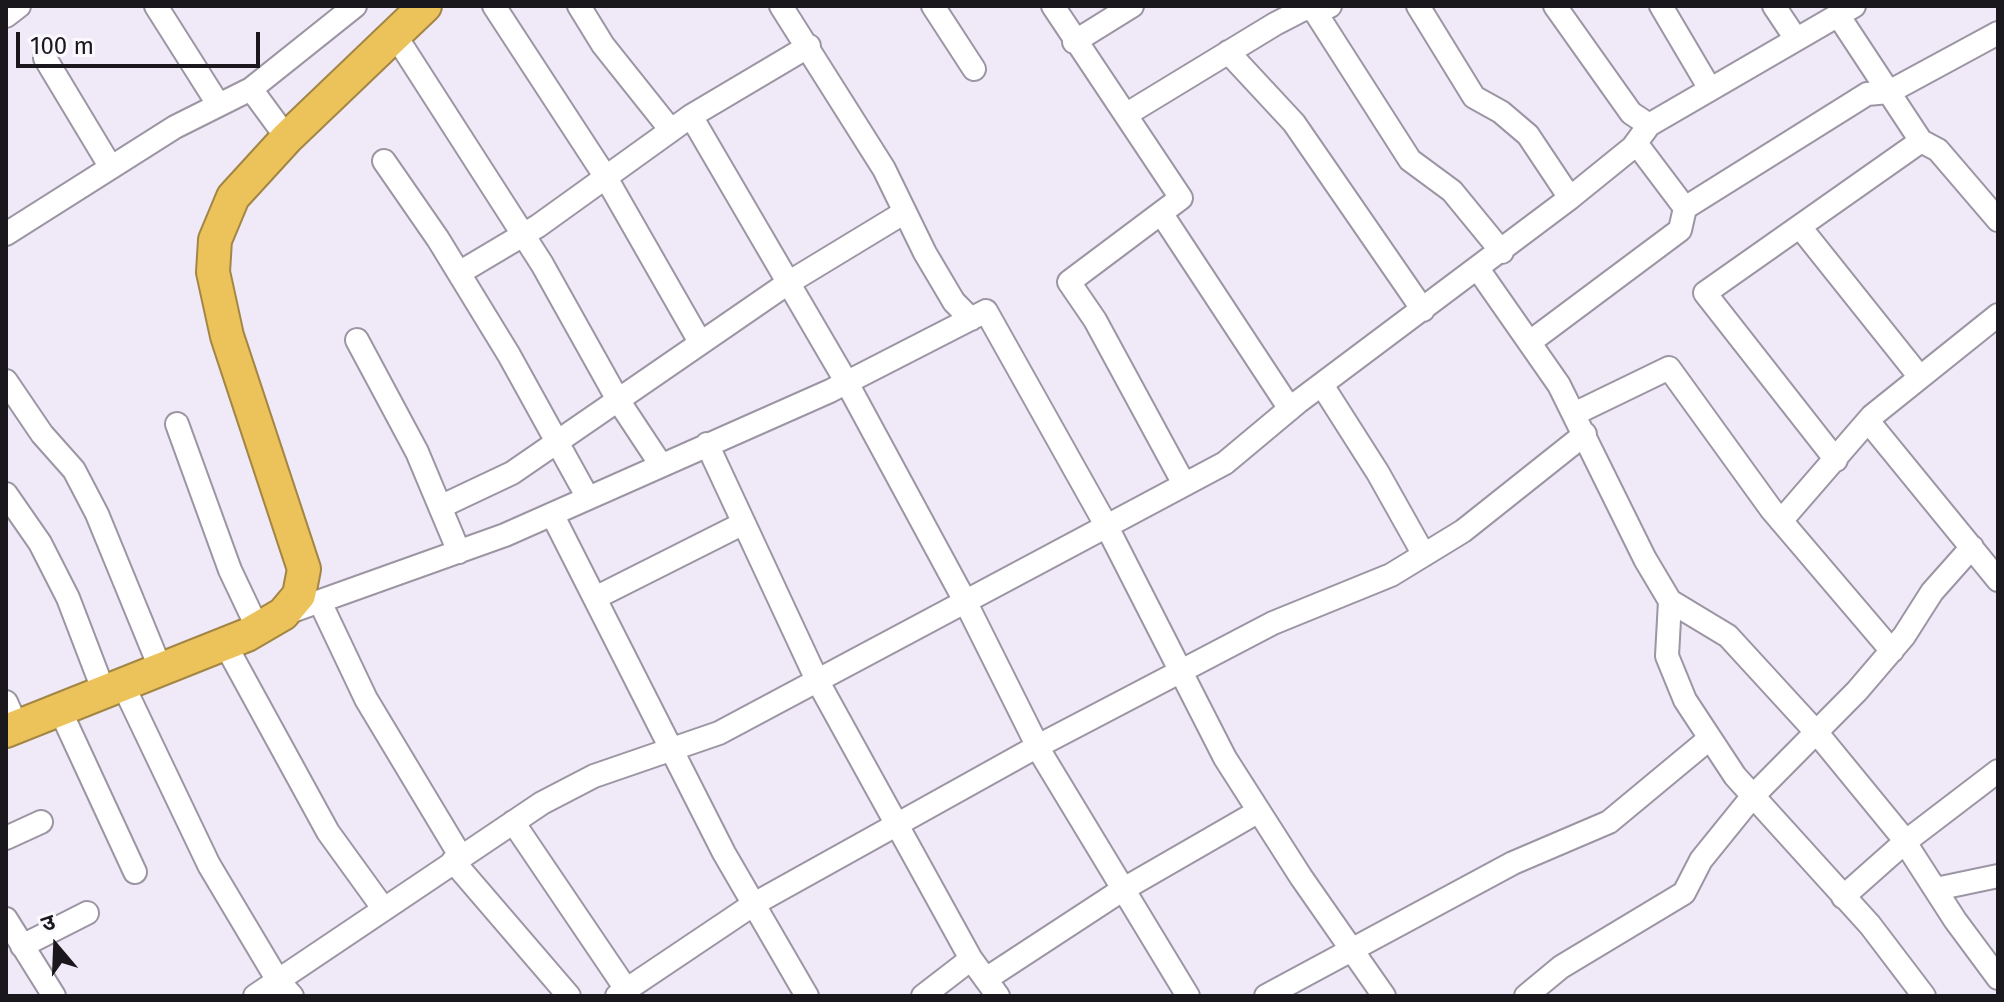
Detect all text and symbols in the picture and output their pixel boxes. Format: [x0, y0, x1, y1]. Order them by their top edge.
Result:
scale bar [20, 16, 264, 66]
text: 100 m [30, 32, 94, 60]
north arrow [16, 906, 96, 986]
text: उ [38, 908, 59, 938]

